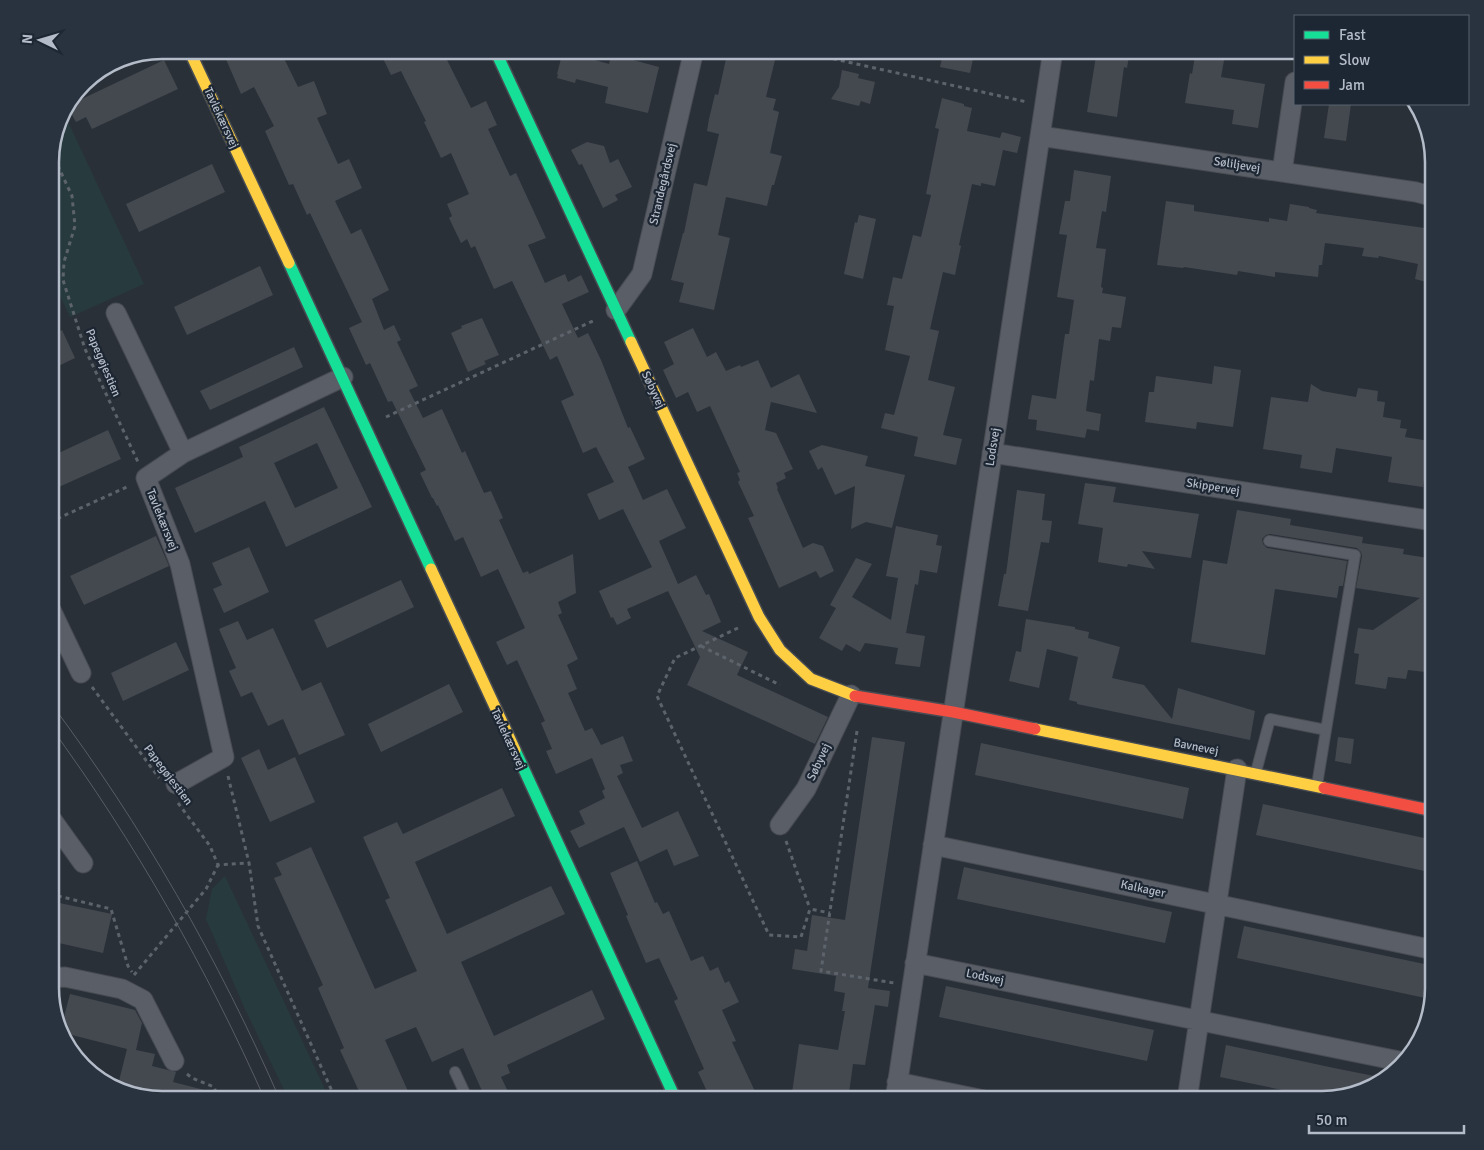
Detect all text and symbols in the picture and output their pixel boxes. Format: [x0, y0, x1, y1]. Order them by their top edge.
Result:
north arrow [15, 15, 65, 65]
legend [1294, 15, 1469, 105]
text: Fast [1339, 26, 1366, 44]
text: N [19, 33, 36, 45]
text: Slow [1339, 51, 1370, 69]
text: Jam [1339, 76, 1365, 94]
street label: Tavlekærsvej [200, 85, 242, 151]
street label: Strandegårdsvej [646, 142, 680, 226]
street label: Søliljevej [1213, 154, 1261, 176]
street label: Papegøjestien [82, 327, 124, 399]
street label: Søbyvej [638, 369, 668, 411]
street label: Lodsvej [983, 427, 1003, 467]
street label: Skippervej [1185, 475, 1241, 499]
street label: Tavlekærsvej [143, 487, 181, 553]
street label: Tavlekærsvej [487, 706, 529, 772]
street label: Bavnevej [1172, 735, 1220, 759]
street label: Søbyvej [804, 741, 834, 783]
street label: Papegøjestien [140, 742, 196, 808]
street label: Kalkager [1119, 877, 1167, 901]
street label: Lodsvej [965, 966, 1005, 988]
scale bar [1309, 1102, 1464, 1134]
text: 50 m [1316, 1111, 1347, 1129]

